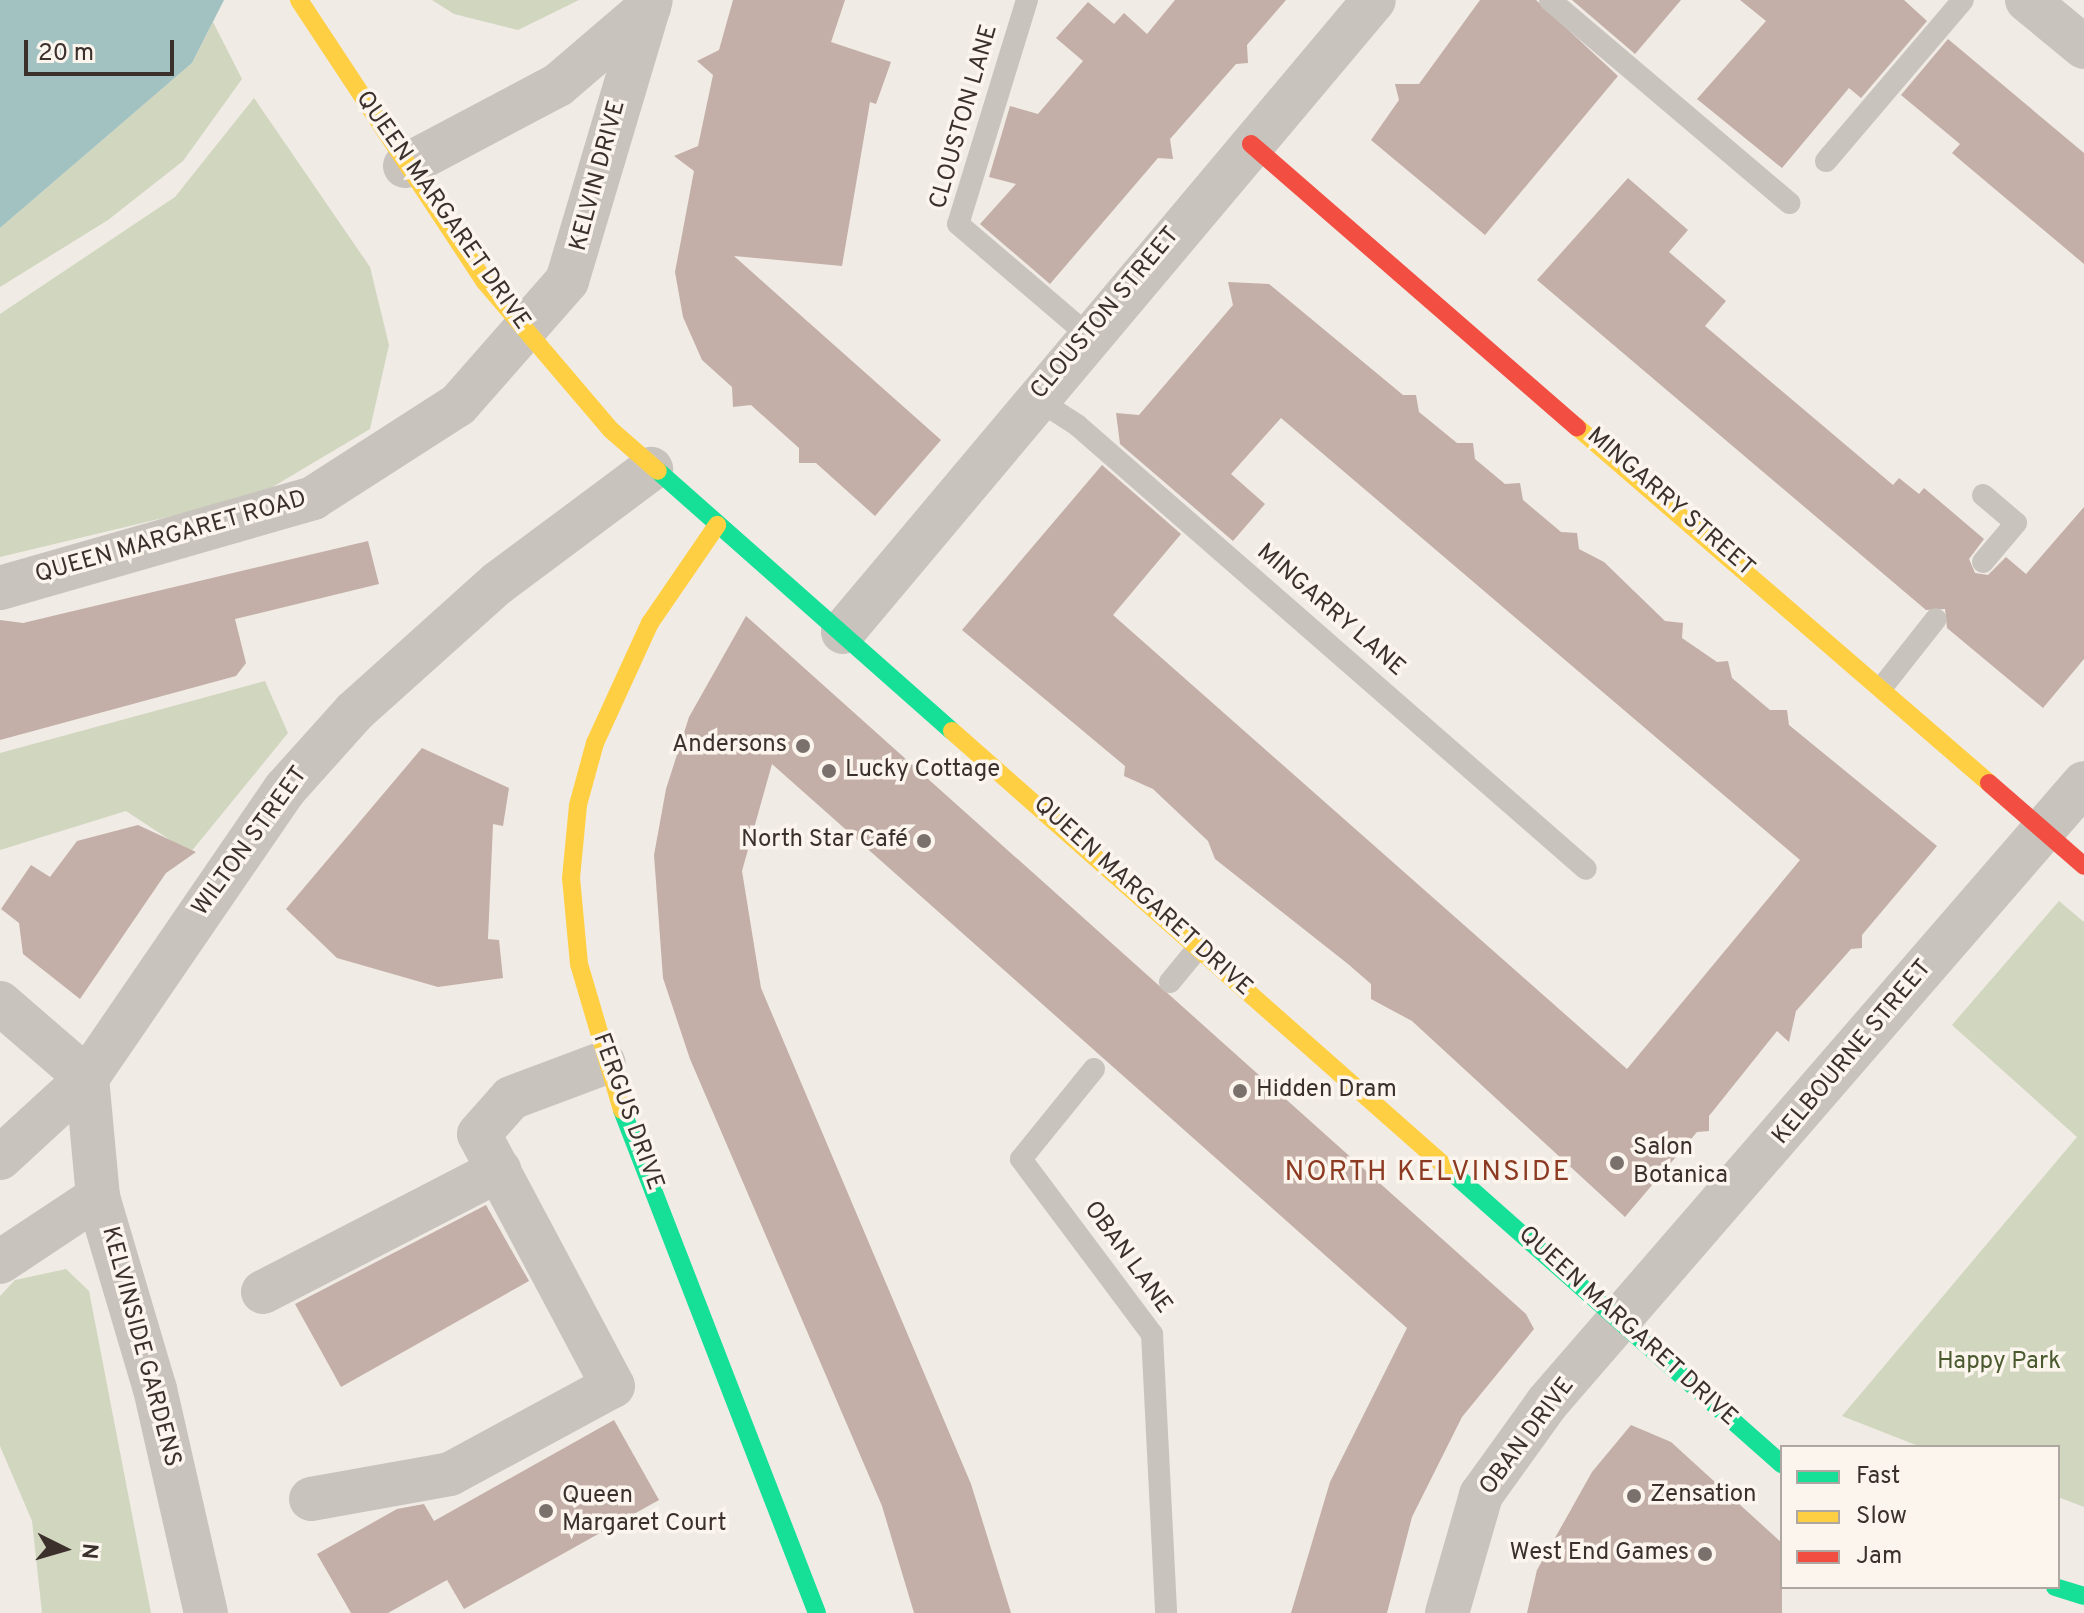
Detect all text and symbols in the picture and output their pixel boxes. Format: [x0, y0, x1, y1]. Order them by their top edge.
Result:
street label: CLOUSTON LANE [925, 21, 1005, 213]
scale bar [28, 24, 178, 74]
text: 20 m [38, 39, 94, 69]
street label: QUEEN MARGARET DRIVE [348, 86, 536, 336]
street label: KELVIN DRIVE [565, 98, 633, 254]
street label: CLOUSTON STREET [1026, 222, 1186, 406]
street label: MINGARRY STREET [1580, 422, 1760, 584]
street label: QUEEN MARGARET ROAD [32, 485, 310, 591]
street label: MINGARRY LANE [1250, 538, 1410, 684]
place label: Andersons [672, 732, 787, 760]
marker: Andersons [794, 737, 812, 755]
place label: Lucky Cottage [845, 757, 1000, 785]
street label: WILTON STREET [187, 762, 315, 922]
marker: Lucky Cottage [820, 762, 838, 780]
street label: QUEEN MARGARET DRIVE [1026, 791, 1258, 1003]
place label: North Star Café [741, 827, 908, 855]
marker: North Star Café [915, 832, 933, 850]
street label: KELBOURNE STREET [1767, 955, 1939, 1151]
street label: FERGUS DRIVE [585, 1030, 669, 1194]
place label: Hidden Dram [1256, 1077, 1397, 1105]
marker: Hidden Dram [1231, 1082, 1249, 1100]
place label: Salon Botanica [1633, 1135, 1728, 1191]
marker: Salon Botanica [1608, 1154, 1626, 1172]
district label: NORTH KELVINSIDE [1285, 1156, 1571, 1190]
street label: OBAN LANE [1077, 1196, 1177, 1320]
street label: QUEEN MARGARET DRIVE [1511, 1221, 1743, 1433]
street label: KELVINSIDE GARDENS [94, 1224, 186, 1470]
park label: Happy Park [1937, 1349, 2061, 1377]
street label: OBAN DRIVE [1475, 1373, 1581, 1501]
legend [1780, 1445, 2060, 1589]
text: Fast [1856, 1462, 1900, 1492]
place label: Zensation [1650, 1482, 1757, 1510]
place label: Queen Margaret Court [562, 1483, 726, 1539]
marker: Zensation [1625, 1487, 1643, 1505]
marker: Queen Margaret Court [537, 1502, 555, 1520]
text: Slow [1856, 1502, 1907, 1532]
north arrow [24, 1509, 104, 1589]
place label: West End Games [1510, 1540, 1689, 1568]
text: N [74, 1542, 103, 1560]
text: Jam [1856, 1542, 1902, 1572]
marker: West End Games [1696, 1545, 1714, 1563]

